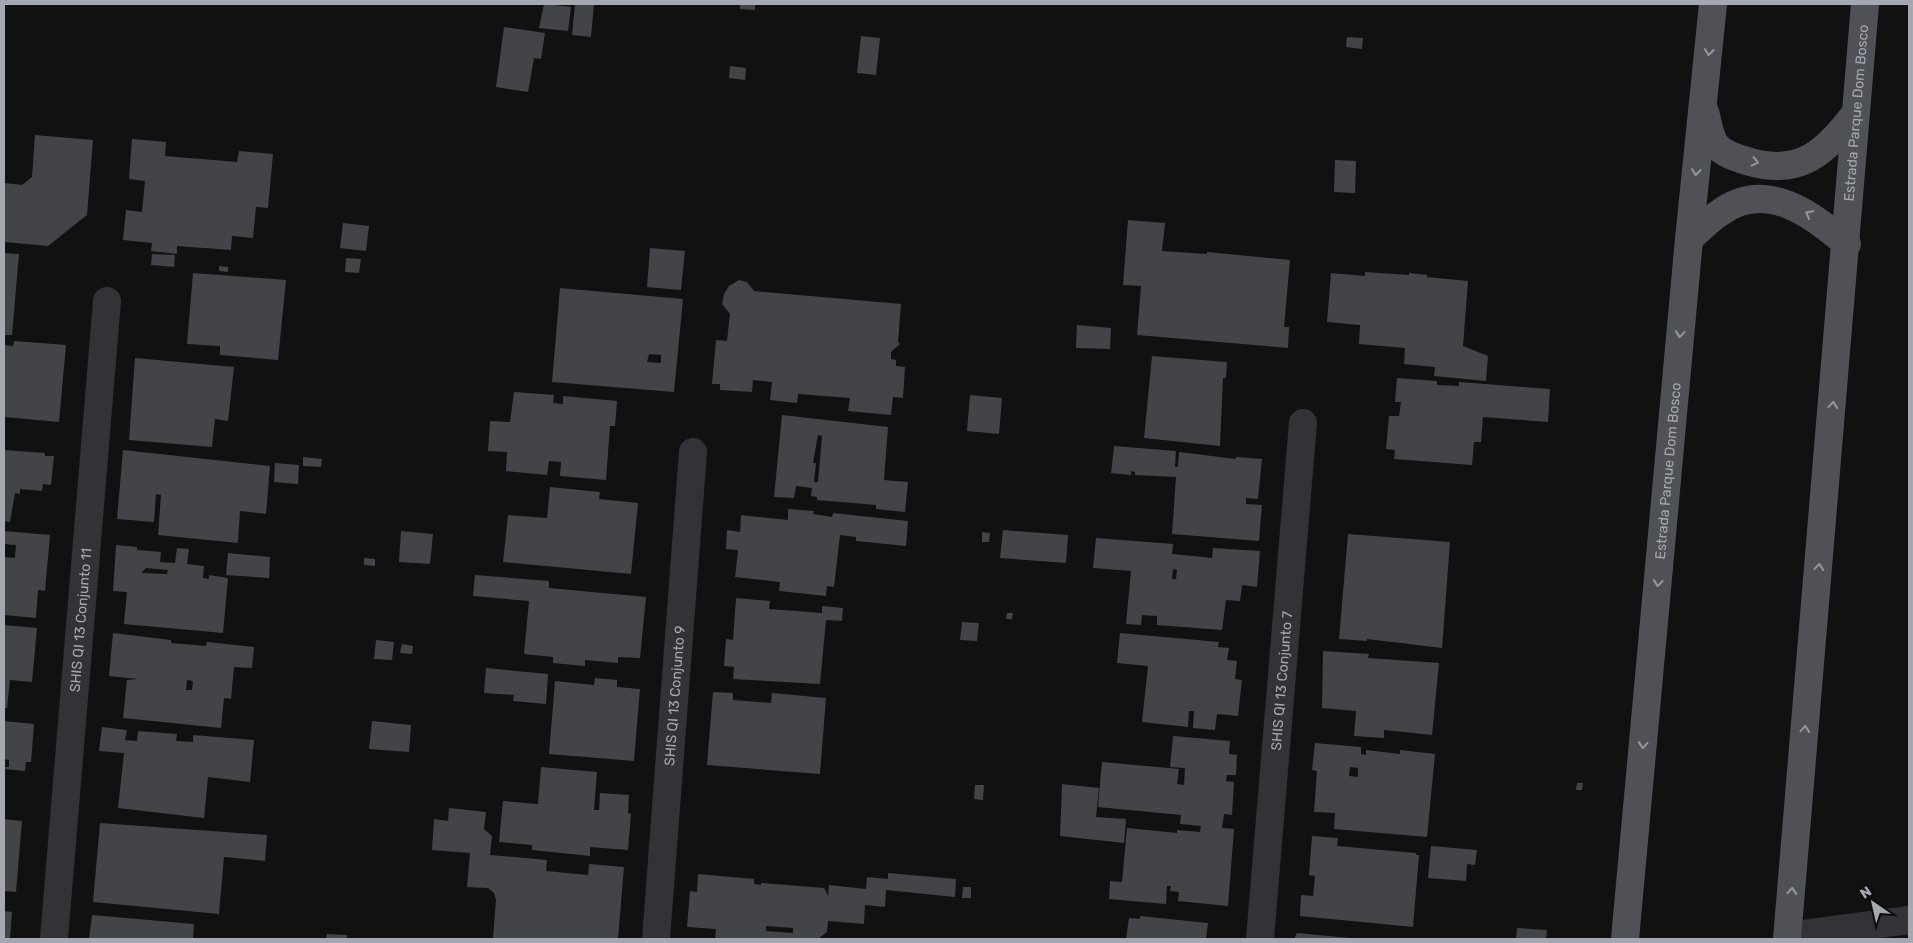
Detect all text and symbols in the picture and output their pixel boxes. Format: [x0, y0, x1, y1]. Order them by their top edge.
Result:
street label: Estrada Parque Dom Bosco [1840, 24, 1872, 202]
one-way arrow [1703, 49, 1714, 57]
one-way arrow [1750, 156, 1759, 167]
one-way arrow [1691, 169, 1702, 177]
one-way arrow [1805, 210, 1814, 220]
one-way arrow [1675, 330, 1686, 338]
street label: Estrada Parque Dom Bosco [1651, 382, 1684, 560]
one-way arrow [1827, 401, 1838, 409]
street label: SHIS QI 13 Conjunto 11 [66, 547, 95, 693]
one-way arrow [1814, 563, 1825, 571]
one-way arrow [1652, 579, 1663, 587]
street label: SHIS QI 13 Conjunto 7 [1267, 611, 1296, 751]
street label: SHIS QI 13 Conjunto 9 [661, 625, 688, 767]
one-way arrow [1800, 724, 1811, 732]
one-way arrow [1638, 741, 1649, 749]
north arrow [1848, 878, 1898, 928]
text: N [1857, 883, 1875, 903]
one-way arrow [1786, 886, 1797, 894]

